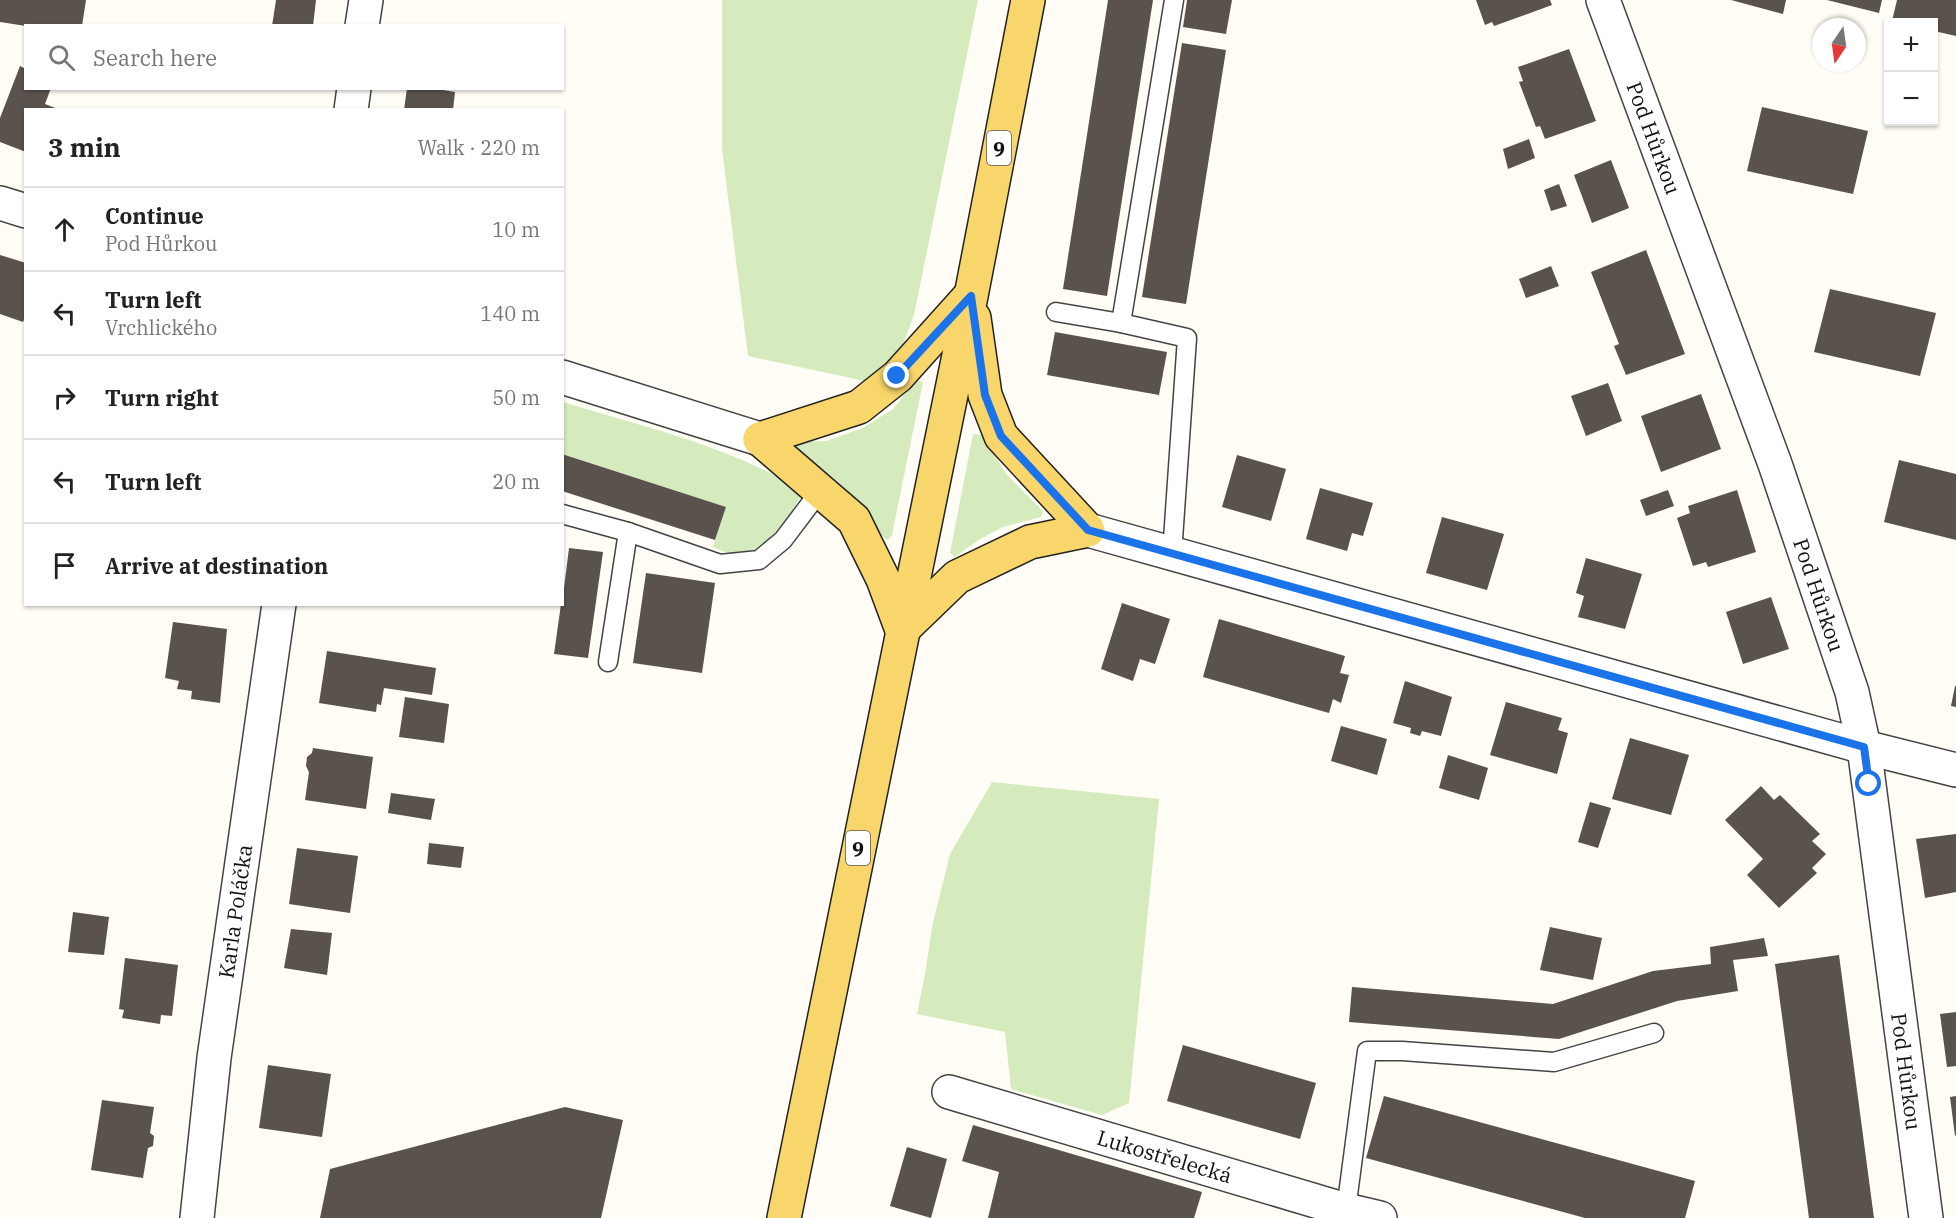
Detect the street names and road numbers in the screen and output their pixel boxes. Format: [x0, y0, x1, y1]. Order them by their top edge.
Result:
street label: Pod Hůrkou [1620, 78, 1688, 198]
road number: 9 [987, 131, 1011, 165]
street label: Pod Hůrkou [1787, 534, 1851, 655]
road number: 9 [846, 831, 870, 865]
street label: Karla Poláčka [212, 843, 258, 980]
street label: Pod Hůrkou [1885, 1011, 1928, 1132]
street label: Lukostřelecká [1094, 1123, 1235, 1189]

